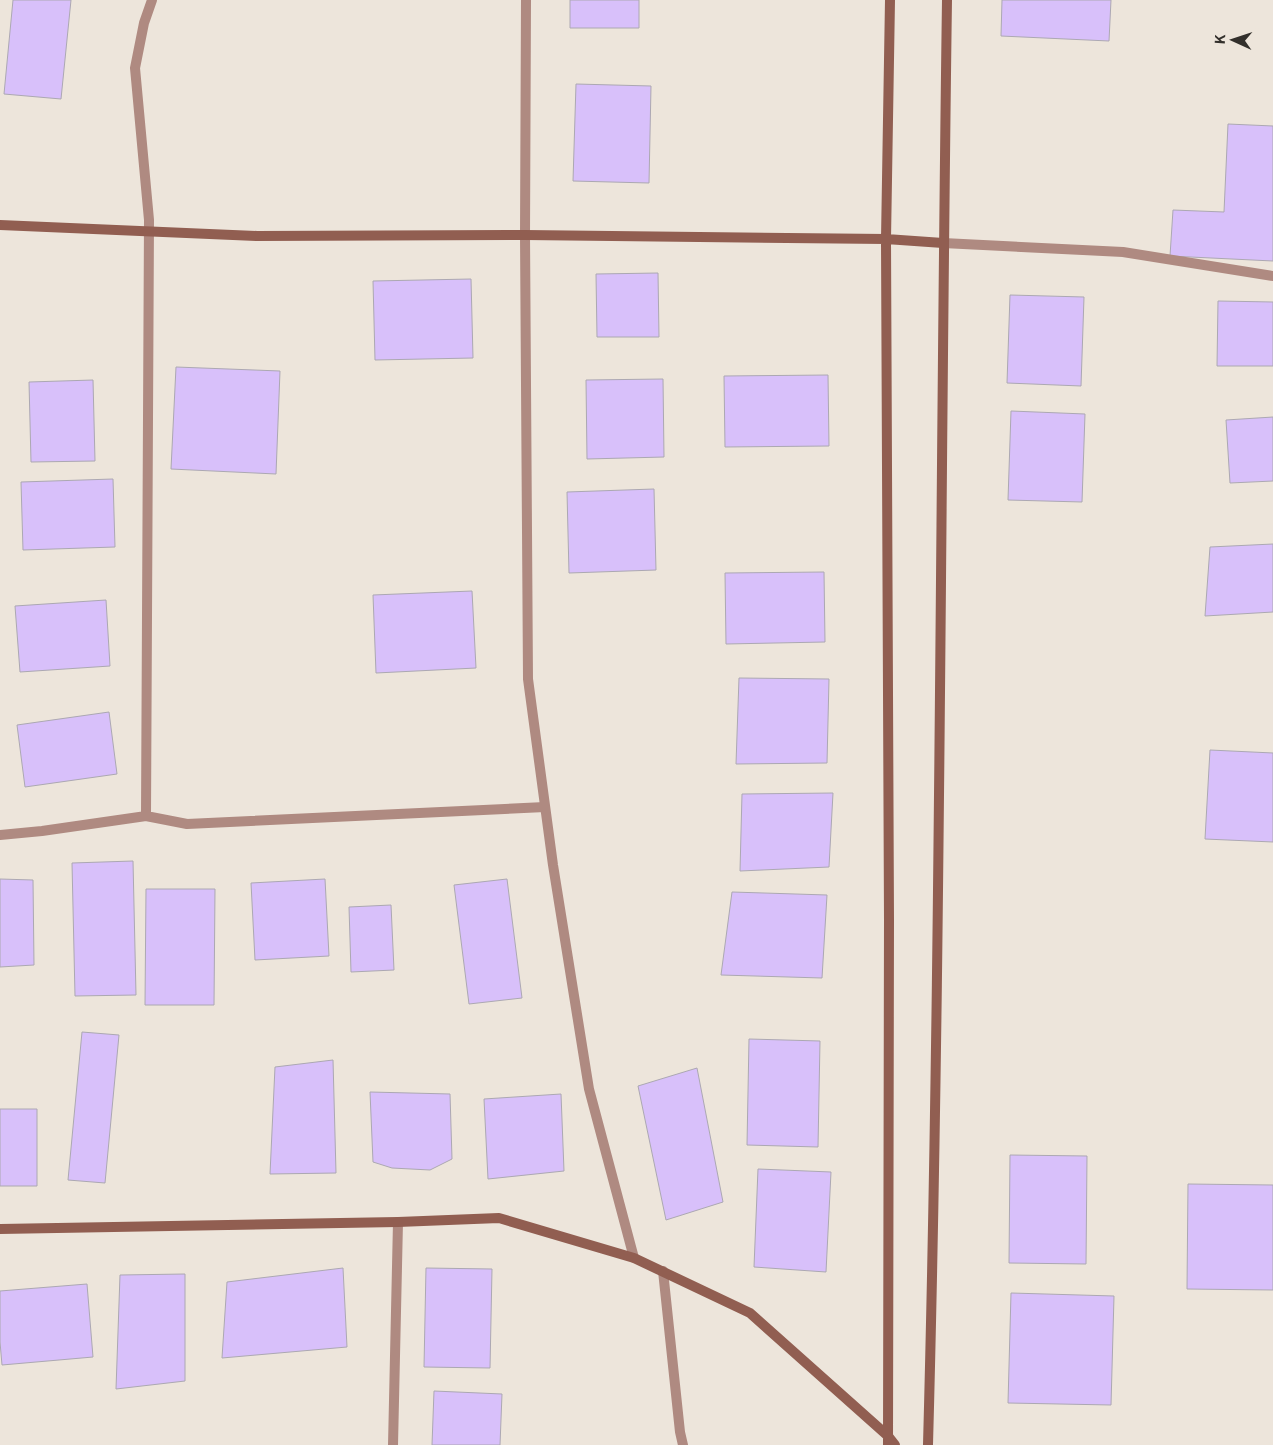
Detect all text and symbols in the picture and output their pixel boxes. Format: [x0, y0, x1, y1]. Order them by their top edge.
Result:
north arrow [1208, 15, 1258, 65]
text: K [1212, 34, 1228, 45]

